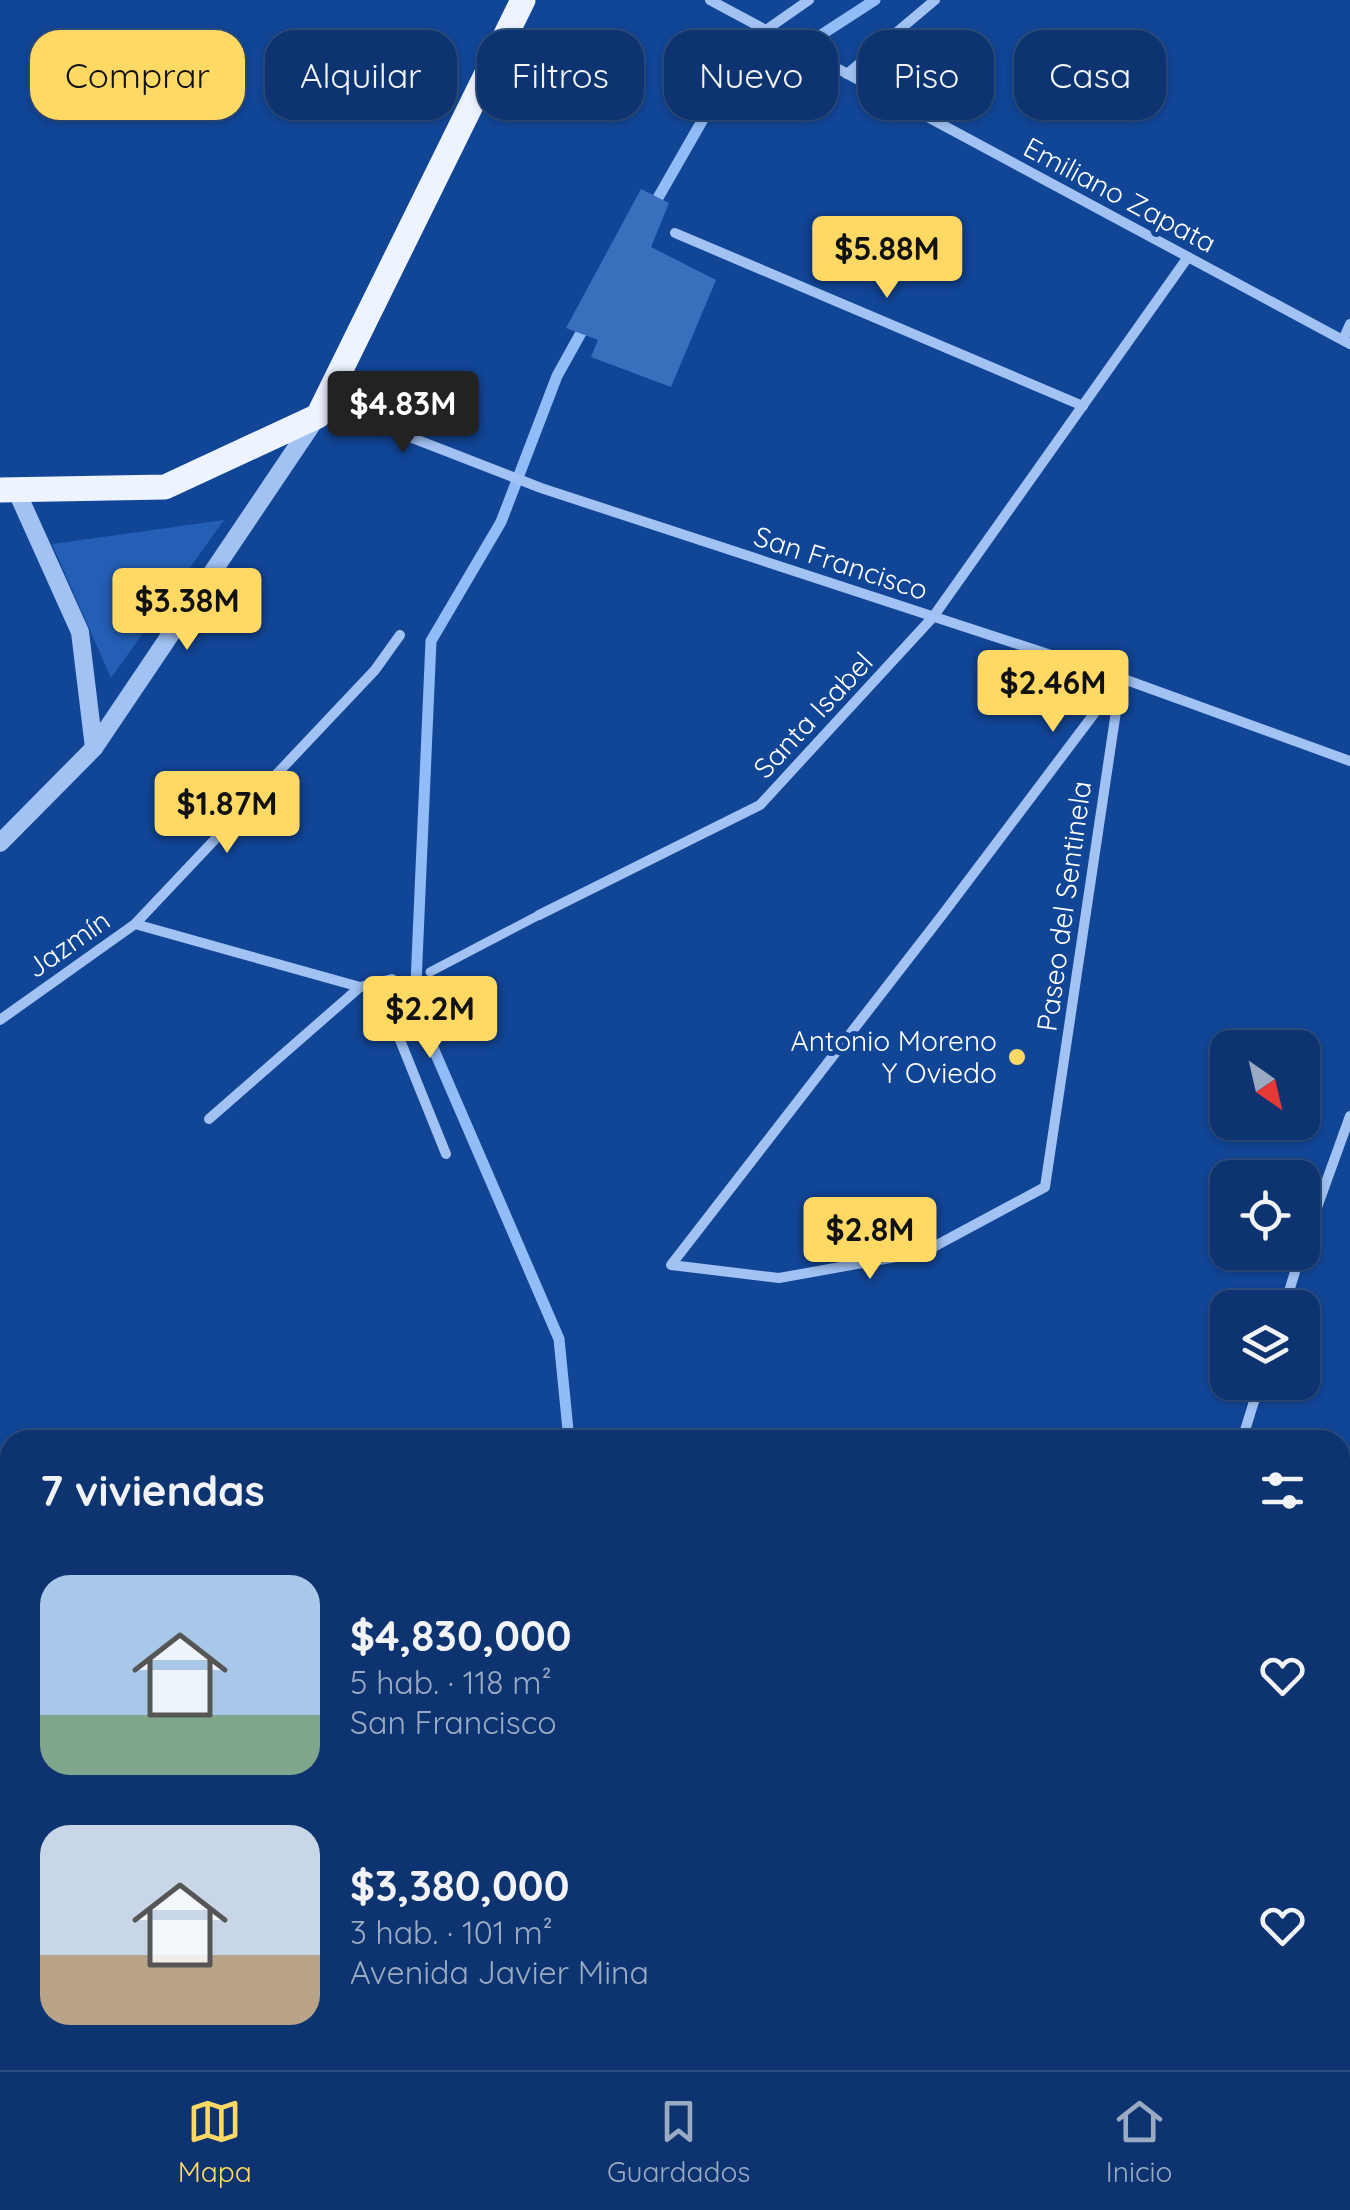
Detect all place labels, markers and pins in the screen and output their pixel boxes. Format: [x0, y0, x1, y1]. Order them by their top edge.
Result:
pin: $5.88M [806, 216, 968, 301]
pin: $4.83M [322, 371, 484, 456]
pin: $3.38M [106, 568, 268, 653]
pin: $2.46M [972, 650, 1134, 735]
pin: $1.87M [146, 771, 308, 856]
pin: $2.2M [360, 976, 500, 1061]
place label: Antonio Moreno Y Oviedo [791, 1023, 997, 1090]
marker: Antonio Moreno Y Oviedo [1006, 1046, 1028, 1068]
pin: $2.8M [800, 1197, 940, 1282]

